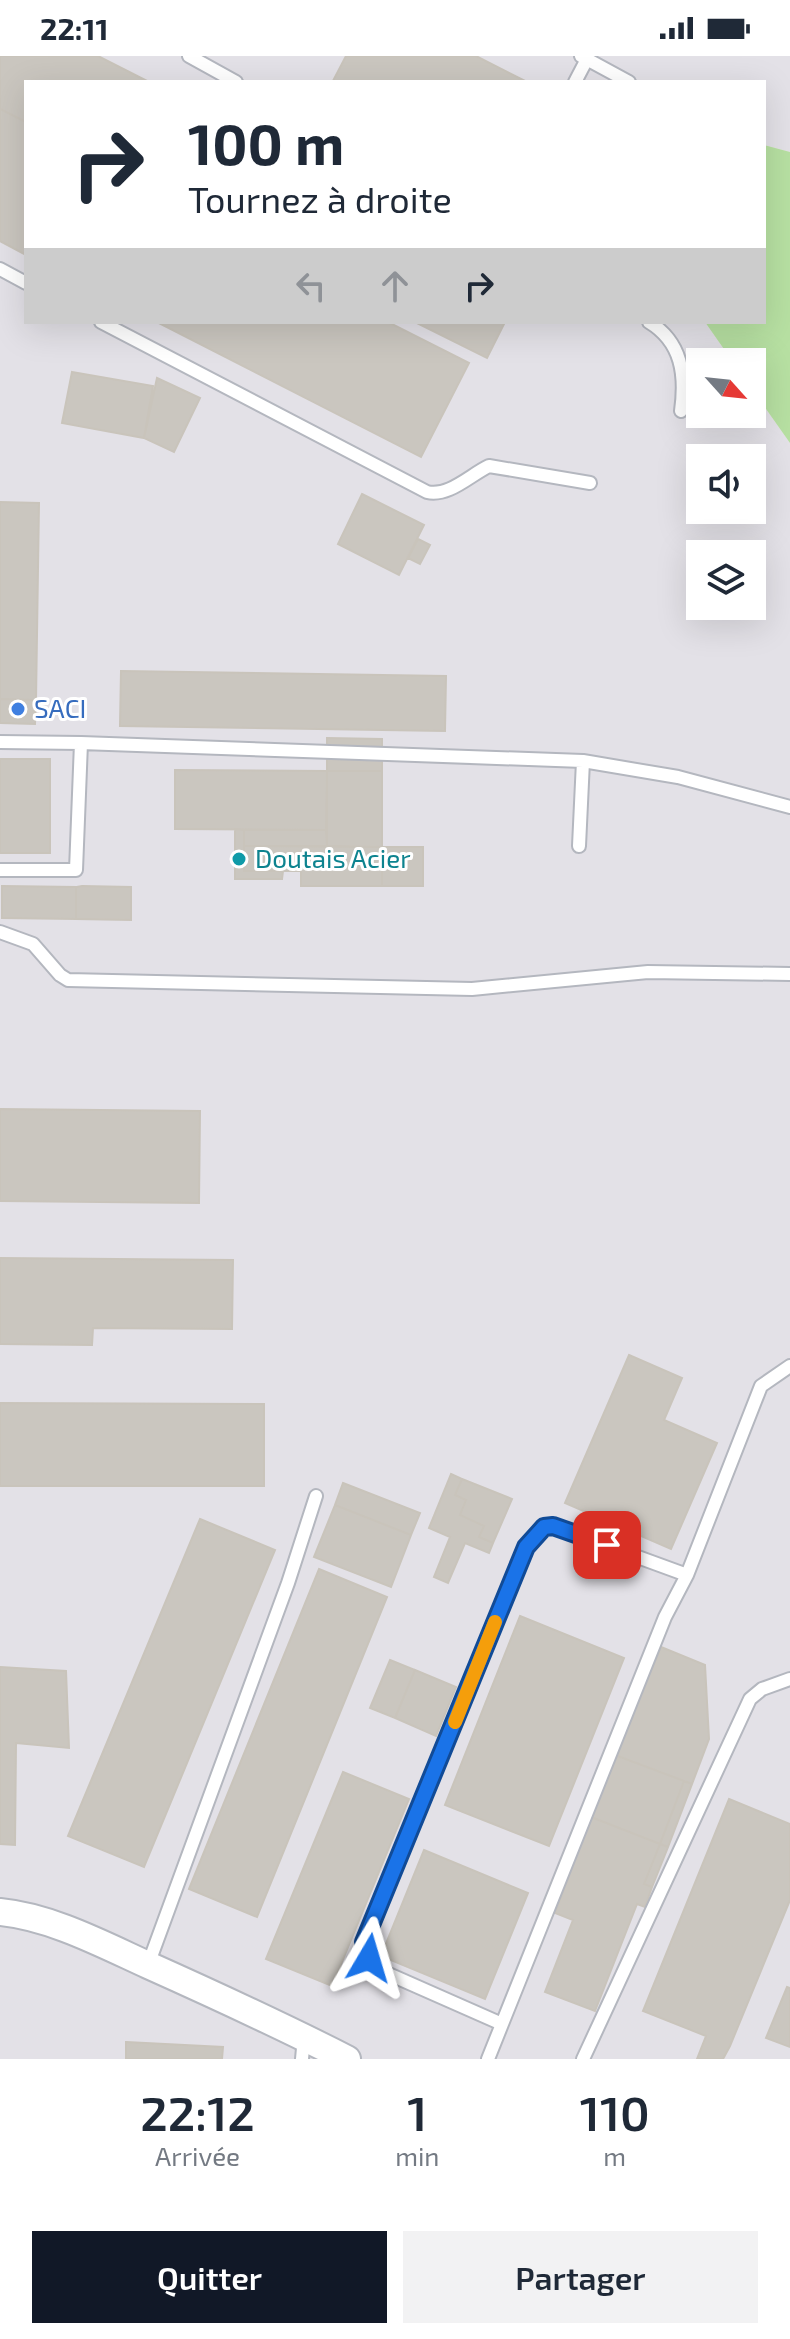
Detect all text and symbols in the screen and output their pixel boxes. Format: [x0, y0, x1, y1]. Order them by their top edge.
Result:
text: 22:11 [40, 10, 109, 46]
text: 100 m [188, 109, 344, 176]
icon: right [56, 112, 160, 216]
text: Tournez à droite [188, 177, 452, 220]
icon: left [289, 264, 333, 308]
icon: ahead [373, 264, 417, 308]
icon: right [457, 264, 501, 308]
north arrow [686, 348, 766, 428]
map controls [686, 348, 766, 620]
button: sound [686, 444, 766, 524]
button: layers [686, 540, 766, 620]
place label: SACI [34, 692, 86, 723]
marker: SACI [9, 700, 27, 718]
place label: Doutais Acier [255, 842, 411, 873]
marker: Doutais Acier [230, 850, 248, 868]
pin [573, 1511, 641, 1579]
icon: arrive [585, 1523, 629, 1567]
position arrow [327, 1916, 411, 2000]
text: 22:12 [140, 2083, 255, 2141]
text: 1 [407, 2083, 427, 2141]
text: 110 [580, 2083, 650, 2141]
text: Arrivée [155, 2140, 240, 2171]
text: min [395, 2140, 439, 2171]
text: m [603, 2140, 626, 2171]
button: Quitter [32, 2231, 387, 2323]
button: Partager [403, 2231, 758, 2323]

